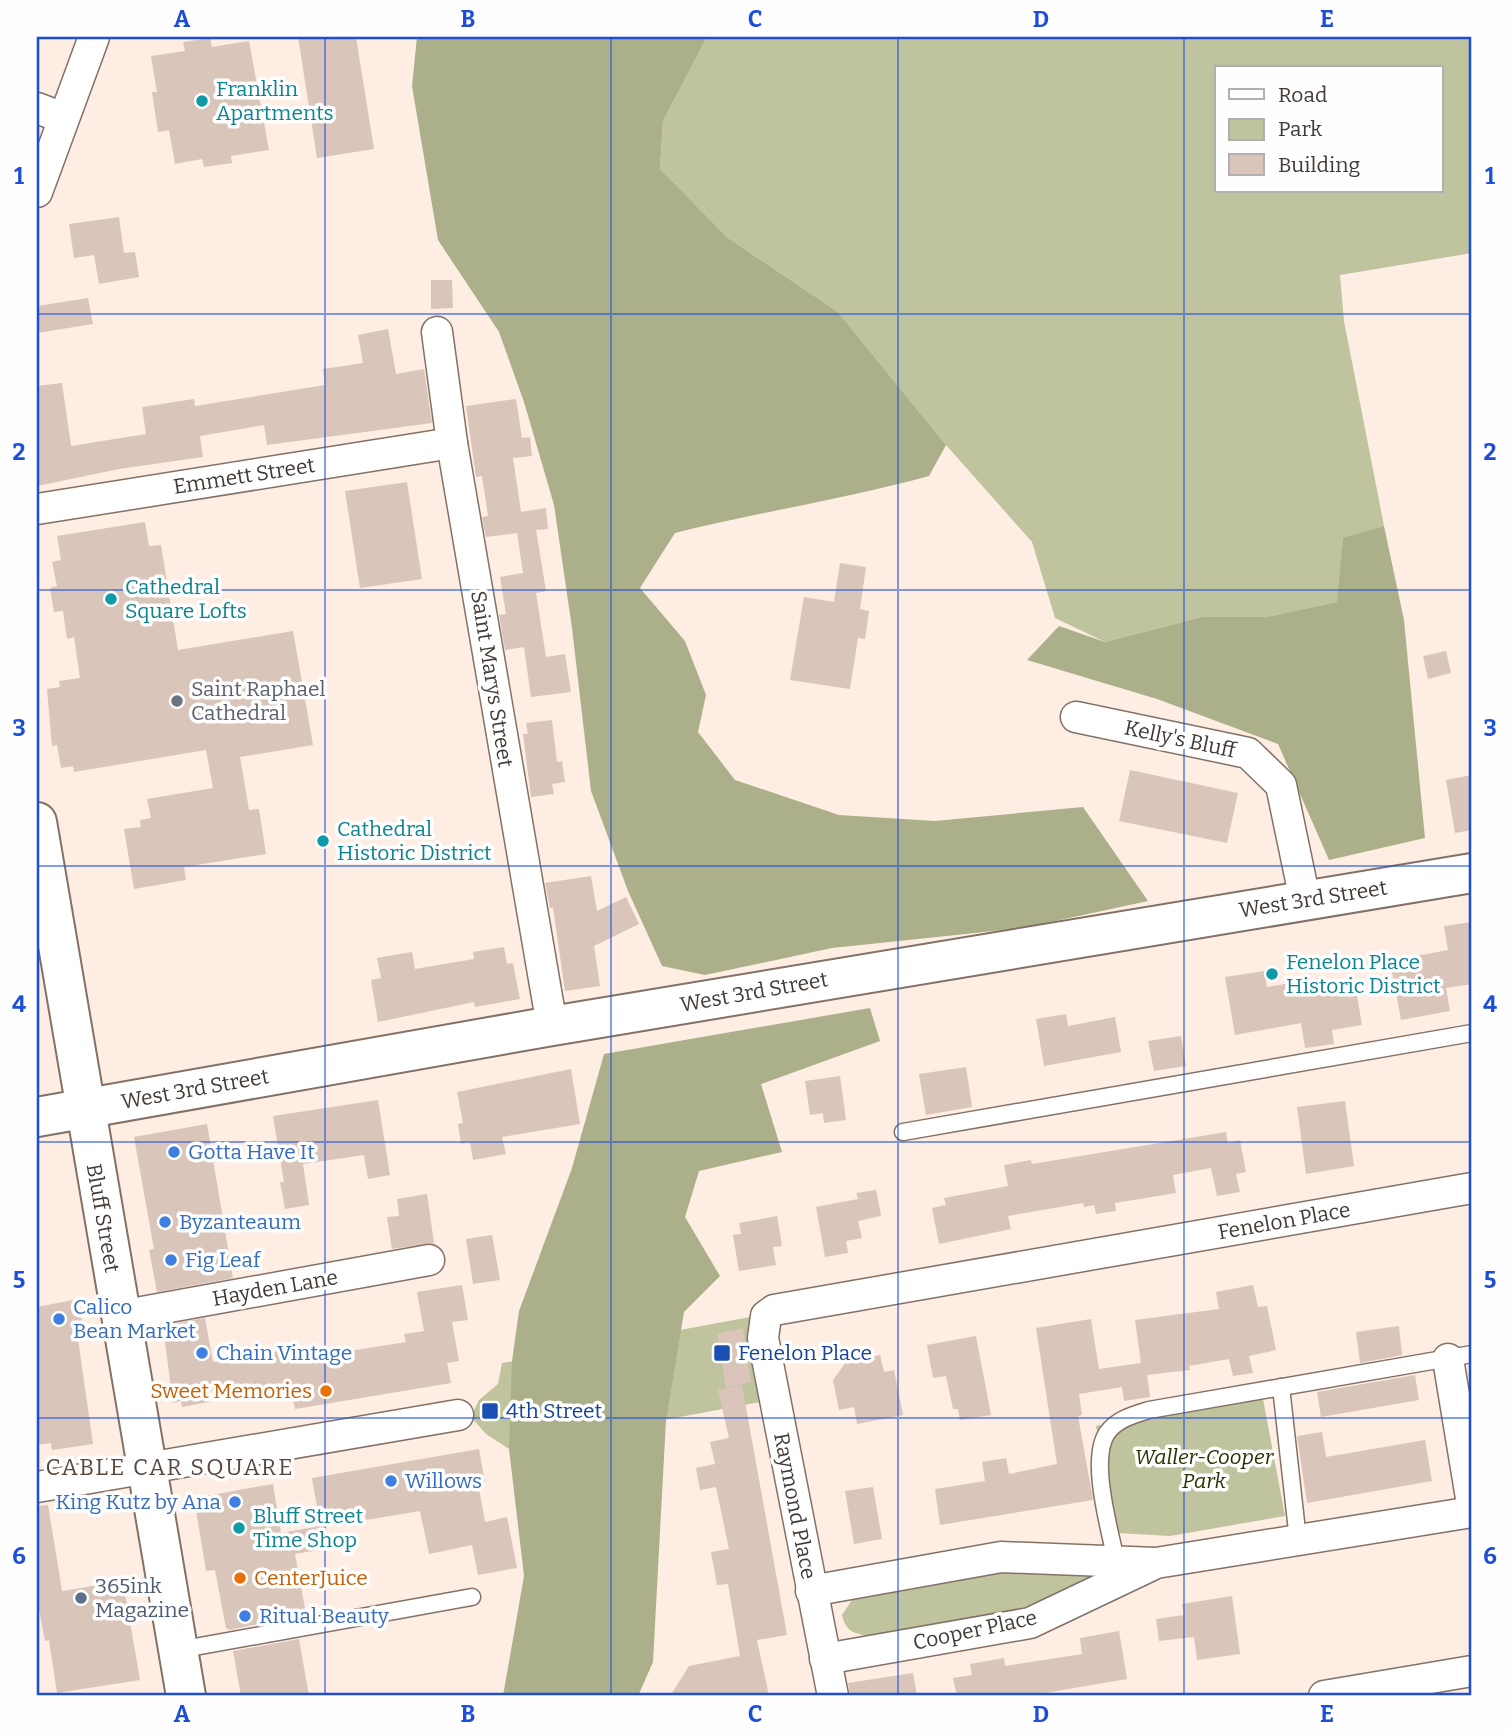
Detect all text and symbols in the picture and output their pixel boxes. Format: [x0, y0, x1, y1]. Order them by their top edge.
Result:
text: A [174, 5, 191, 33]
text: B [461, 5, 475, 33]
text: C [748, 5, 762, 33]
text: D [1033, 5, 1049, 33]
text: E [1320, 5, 1334, 33]
legend [1215, 66, 1442, 192]
place label: Franklin Apartments [216, 76, 334, 126]
text: Road [1278, 82, 1327, 108]
marker: Franklin Apartments [194, 93, 210, 109]
text: Park [1278, 116, 1322, 142]
text: Building [1278, 152, 1361, 178]
text: 1 [14, 162, 24, 190]
text: 1 [1485, 162, 1495, 190]
text: 2 [13, 438, 26, 466]
text: 2 [1484, 438, 1497, 466]
street label: Emmett Street [171, 452, 317, 500]
place label: Cathedral Square Lofts [125, 574, 247, 624]
street label: Saint Marys Street [465, 589, 519, 770]
marker: Cathedral Square Lofts [103, 591, 119, 607]
place label: Saint Raphael Cathedral [191, 676, 326, 726]
marker: Saint Raphael Cathedral [169, 693, 185, 709]
text: 3 [12, 714, 26, 742]
text: 3 [1483, 714, 1497, 742]
street label: Kelly's Bluff [1122, 715, 1240, 764]
place label: Cathedral Historic District [337, 816, 492, 866]
marker: Cathedral Historic District [315, 833, 331, 849]
street label: West 3rd Street [1237, 874, 1389, 924]
place label: Fenelon Place Historic District [1286, 949, 1441, 999]
street label: West 3rd Street [678, 966, 830, 1018]
marker: Fenelon Place Historic District [1264, 966, 1280, 982]
text: 4 [12, 990, 26, 1018]
text: 4 [1483, 990, 1497, 1018]
street label: West 3rd Street [119, 1063, 271, 1115]
place label: Gotta Have It [188, 1139, 315, 1165]
marker: Gotta Have It [166, 1144, 182, 1160]
street label: Bluff Street [81, 1162, 125, 1275]
street label: Fenelon Place [1216, 1197, 1352, 1245]
place label: Byzanteaum [179, 1209, 301, 1235]
marker: Byzanteaum [157, 1214, 173, 1230]
place label: Fig Leaf [185, 1247, 262, 1273]
marker: Fig Leaf [163, 1252, 179, 1268]
street label: Hayden Lane [210, 1264, 340, 1312]
text: 5 [13, 1266, 25, 1294]
text: 5 [1484, 1266, 1496, 1294]
place label: Calico Bean Market [73, 1294, 196, 1344]
marker: Calico Bean Market [51, 1311, 67, 1327]
place label: Chain Vintage [216, 1340, 352, 1366]
place label: Fenelon Place [738, 1340, 872, 1366]
marker: Fenelon Place [712, 1343, 732, 1363]
marker: Chain Vintage [194, 1345, 210, 1361]
place label: Sweet Memories [150, 1378, 312, 1404]
marker: Sweet Memories [318, 1383, 334, 1399]
place label: 4th Street [506, 1398, 603, 1424]
marker: 4th Street [480, 1401, 500, 1421]
street label: Raymond Place [768, 1431, 822, 1581]
park label: Waller-Cooper Park [1135, 1444, 1275, 1494]
district label: CABLE CAR SQUARE [46, 1453, 294, 1481]
place label: Willows [405, 1468, 482, 1494]
marker: Willows [383, 1473, 399, 1489]
place label: King Kutz by Ana [56, 1489, 222, 1515]
marker: King Kutz by Ana [227, 1494, 243, 1510]
place label: Bluff Street Time Shop [253, 1503, 364, 1553]
marker: Bluff Street Time Shop [231, 1520, 247, 1536]
text: 6 [12, 1542, 26, 1570]
text: 6 [1483, 1542, 1497, 1570]
place label: CenterJuice [254, 1565, 368, 1591]
marker: CenterJuice [232, 1570, 248, 1586]
place label: 365ink Magazine [95, 1573, 189, 1623]
marker: 365ink Magazine [73, 1590, 89, 1606]
place label: Ritual Beauty [259, 1603, 390, 1629]
street label: Cooper Place [911, 1604, 1039, 1656]
marker: Ritual Beauty [237, 1608, 253, 1624]
text: A [174, 1700, 191, 1728]
text: B [461, 1700, 475, 1728]
text: C [748, 1700, 762, 1728]
text: D [1033, 1700, 1049, 1728]
text: E [1320, 1700, 1334, 1728]

